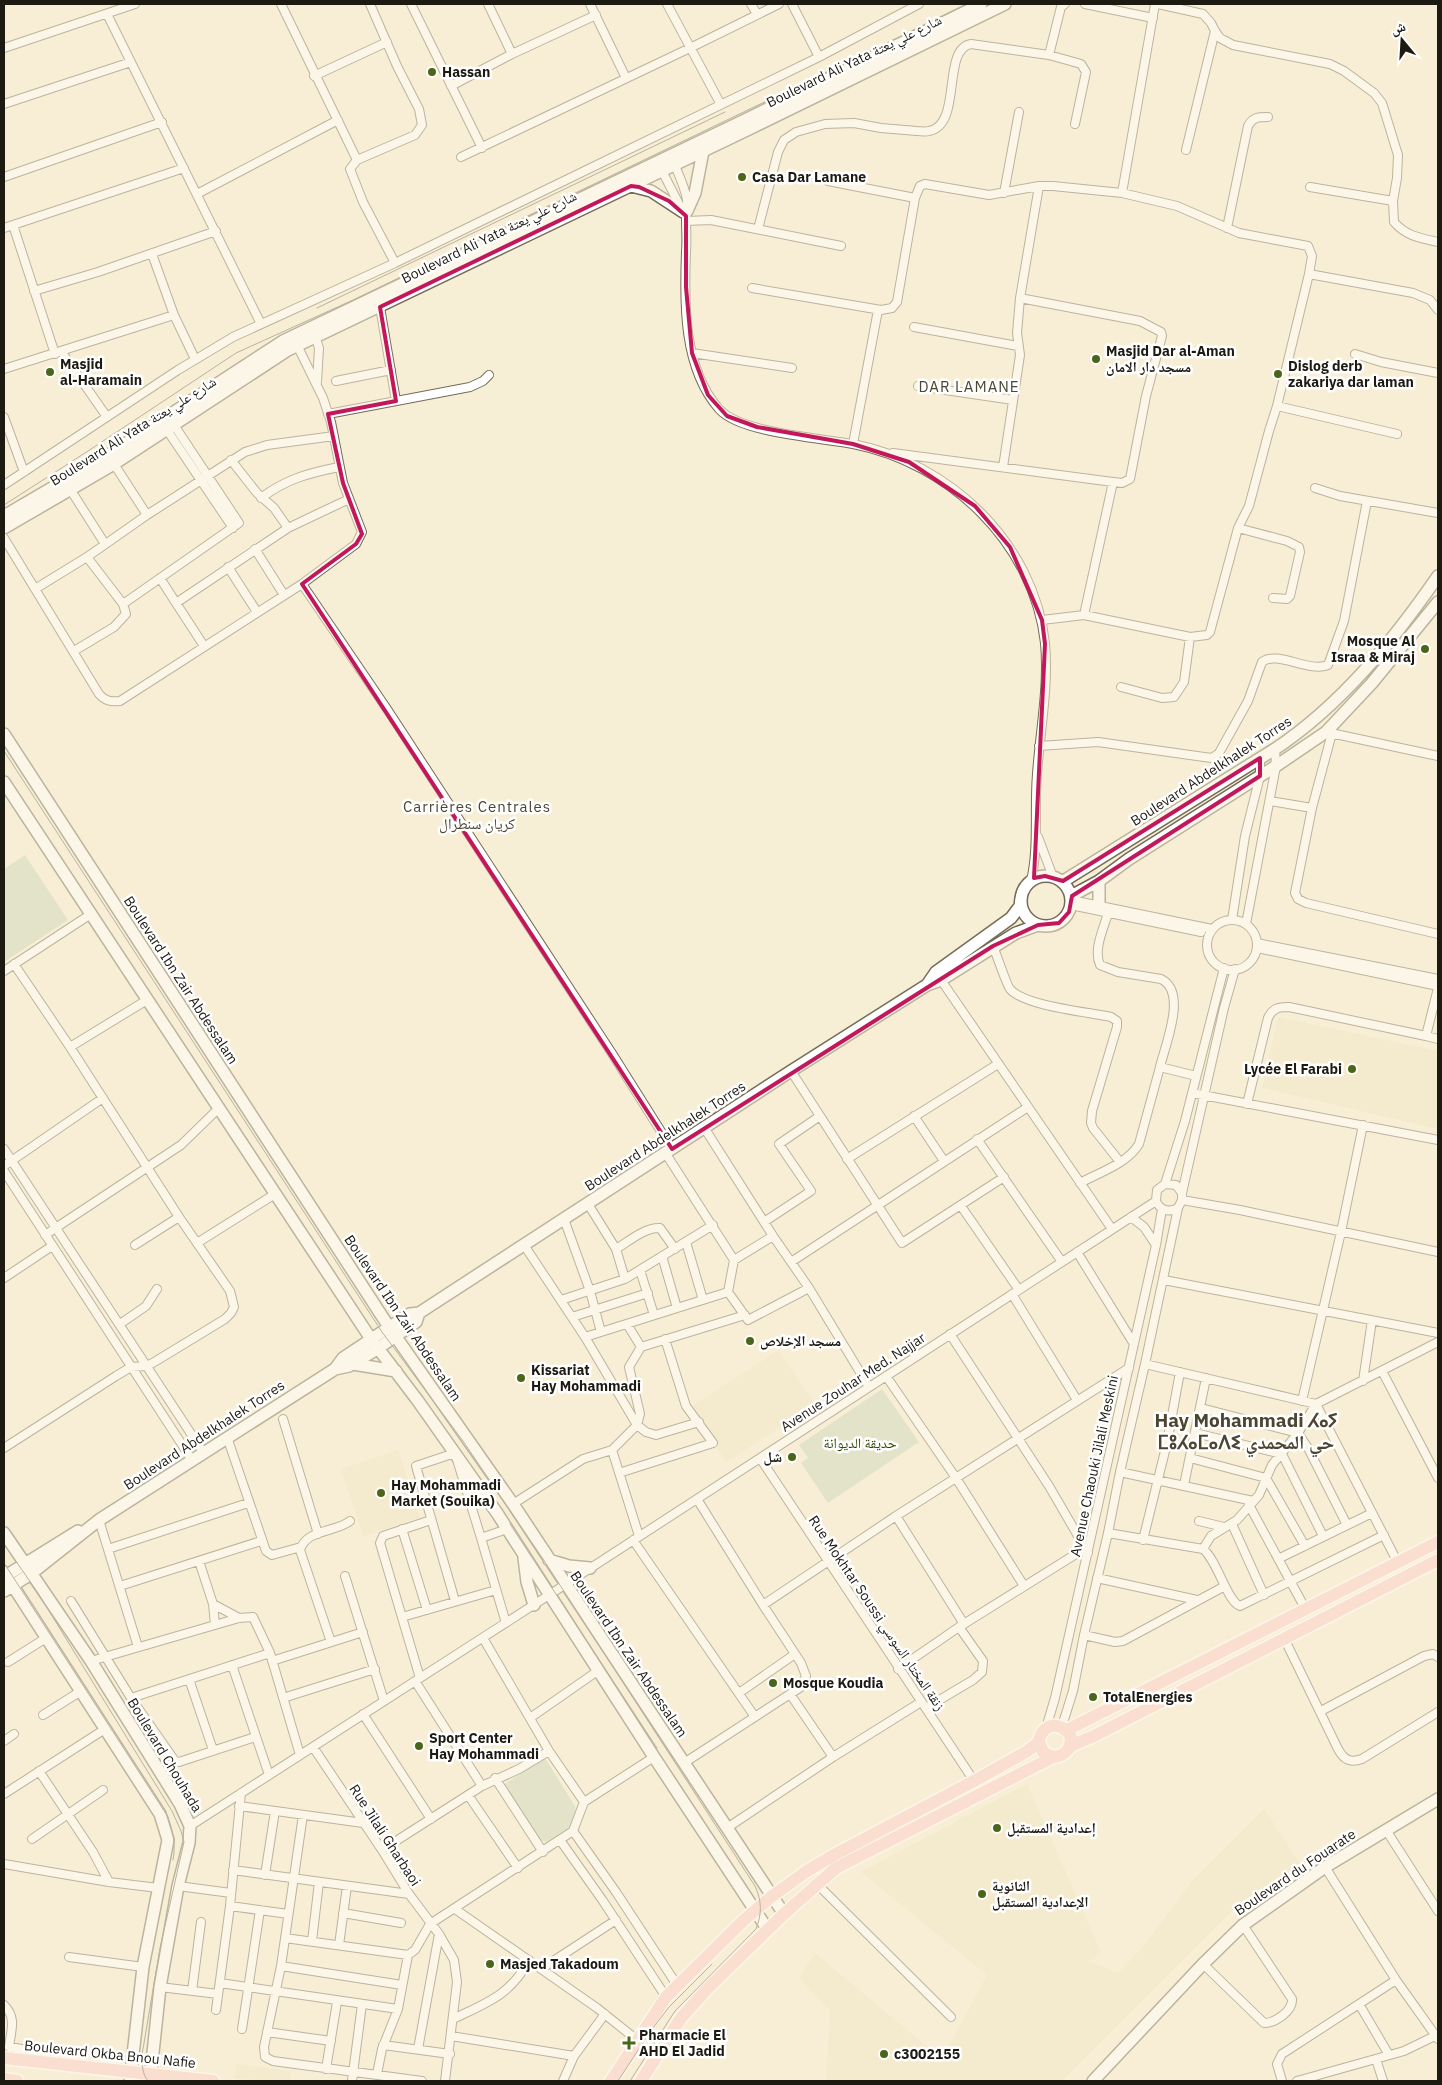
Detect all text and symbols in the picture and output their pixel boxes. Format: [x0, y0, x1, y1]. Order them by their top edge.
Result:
street label: Boulevard Ali Yata شارع علي يعتة [763, 11, 946, 114]
north arrow [1377, 15, 1427, 65]
text: ش [1388, 17, 1408, 38]
place label: Hassan [442, 63, 490, 81]
marker: Hassan [426, 66, 438, 78]
place label: Casa Dar Lamane [752, 168, 866, 186]
marker: Casa Dar Lamane [736, 171, 748, 183]
street label: Boulevard Ali Yata شارع علي يعتة [398, 187, 581, 290]
place label: Masjid Dar al-Aman مسجد دار الامان [1106, 342, 1235, 376]
marker: Masjid Dar al-Aman مسجد دار الامان [1090, 353, 1102, 365]
place label: Masjid al-Haramain [60, 355, 142, 389]
place label: Dislog derb zakariya dar laman [1288, 357, 1414, 391]
marker: Masjid al-Haramain [44, 366, 56, 378]
marker: Dislog derb zakariya dar laman [1272, 368, 1284, 380]
street label: Boulevard Ali Yata شارع علي يعتة [47, 372, 221, 492]
district label: DAR LAMANE [918, 377, 1020, 396]
place label: Mosque Al Israa & Miraj [1331, 632, 1415, 666]
marker: Mosque Al Israa & Miraj [1419, 643, 1431, 655]
street label: Boulevard Abdelkhalek Torres [1127, 712, 1295, 830]
district label: Carrières Centrales كريان سنطرال [403, 797, 551, 834]
street label: Boulevard Ibn Zair Abdessalam [120, 892, 242, 1068]
place label: Lycée El Farabi [1244, 1060, 1342, 1078]
marker: Lycée El Farabi [1346, 1063, 1358, 1075]
street label: Boulevard Abdelkhalek Torres [581, 1077, 749, 1195]
street label: Boulevard Ibn Zair Abdessalam [340, 1231, 466, 1405]
street label: Avenue Zouhar Med. Najjar [777, 1328, 929, 1436]
place label: مسجد الإخلاص [760, 1332, 841, 1350]
marker: مسجد الإخلاص [744, 1335, 756, 1347]
place label: Kissariat Hay Mohammadi [531, 1361, 641, 1395]
marker: Kissariat Hay Mohammadi [515, 1372, 527, 1384]
street label: Avenue Chaouki Jilali Meskini [1066, 1374, 1122, 1558]
street label: Boulevard Abdelkhalek Torres [120, 1376, 288, 1494]
district label: Hay Mohammadi ⵃⴰⵢ ⵎⵓⵃⴰⵎⴰⴷⵉ حي المحمدي [1154, 1408, 1338, 1458]
park label: حديقة الديوانة [823, 1434, 897, 1452]
place label: شل [764, 1448, 782, 1466]
marker: شل [786, 1451, 798, 1463]
place label: Hay Mohammadi Market (Souika) [391, 1476, 501, 1510]
marker: Hay Mohammadi Market (Souika) [375, 1487, 387, 1499]
street label: Rue Mokhtar Soussi زنقة المختار السوسي [803, 1512, 949, 1715]
street label: Boulevard Ibn Zair Abdessalam [566, 1567, 692, 1741]
place label: Mosque Koudia [783, 1674, 884, 1692]
marker: Mosque Koudia [767, 1677, 779, 1689]
place label: TotalEnergies [1103, 1688, 1192, 1706]
marker: TotalEnergies [1087, 1691, 1099, 1703]
street label: Boulevard Chouhada [124, 1694, 207, 1816]
place label: Sport Center Hay Mohammadi [429, 1729, 539, 1763]
marker: Sport Center Hay Mohammadi [413, 1740, 425, 1752]
street label: Rue Jilali Gharbaoi [345, 1781, 425, 1889]
place label: إعدادية المستقبل [1007, 1819, 1096, 1837]
marker: إعدادية المستقبل [991, 1822, 1003, 1834]
street label: Boulevard du Fouarate [1231, 1825, 1359, 1919]
place label: الثانوية الإعدادية المستقبل [992, 1877, 1088, 1911]
marker: الثانوية الإعدادية المستقبل [976, 1888, 988, 1900]
place label: Masjed Takadoum [500, 1955, 619, 1973]
marker: Masjed Takadoum [484, 1958, 496, 1970]
place label: Pharmacie El AHD El Jadid [639, 2026, 726, 2060]
street label: Boulevard Okba Bnou Nafie [23, 2036, 197, 2072]
marker: Pharmacie El AHD El Jadid [623, 2037, 635, 2049]
place label: c3002155 [894, 2045, 960, 2063]
marker: c3002155 [878, 2048, 890, 2060]

